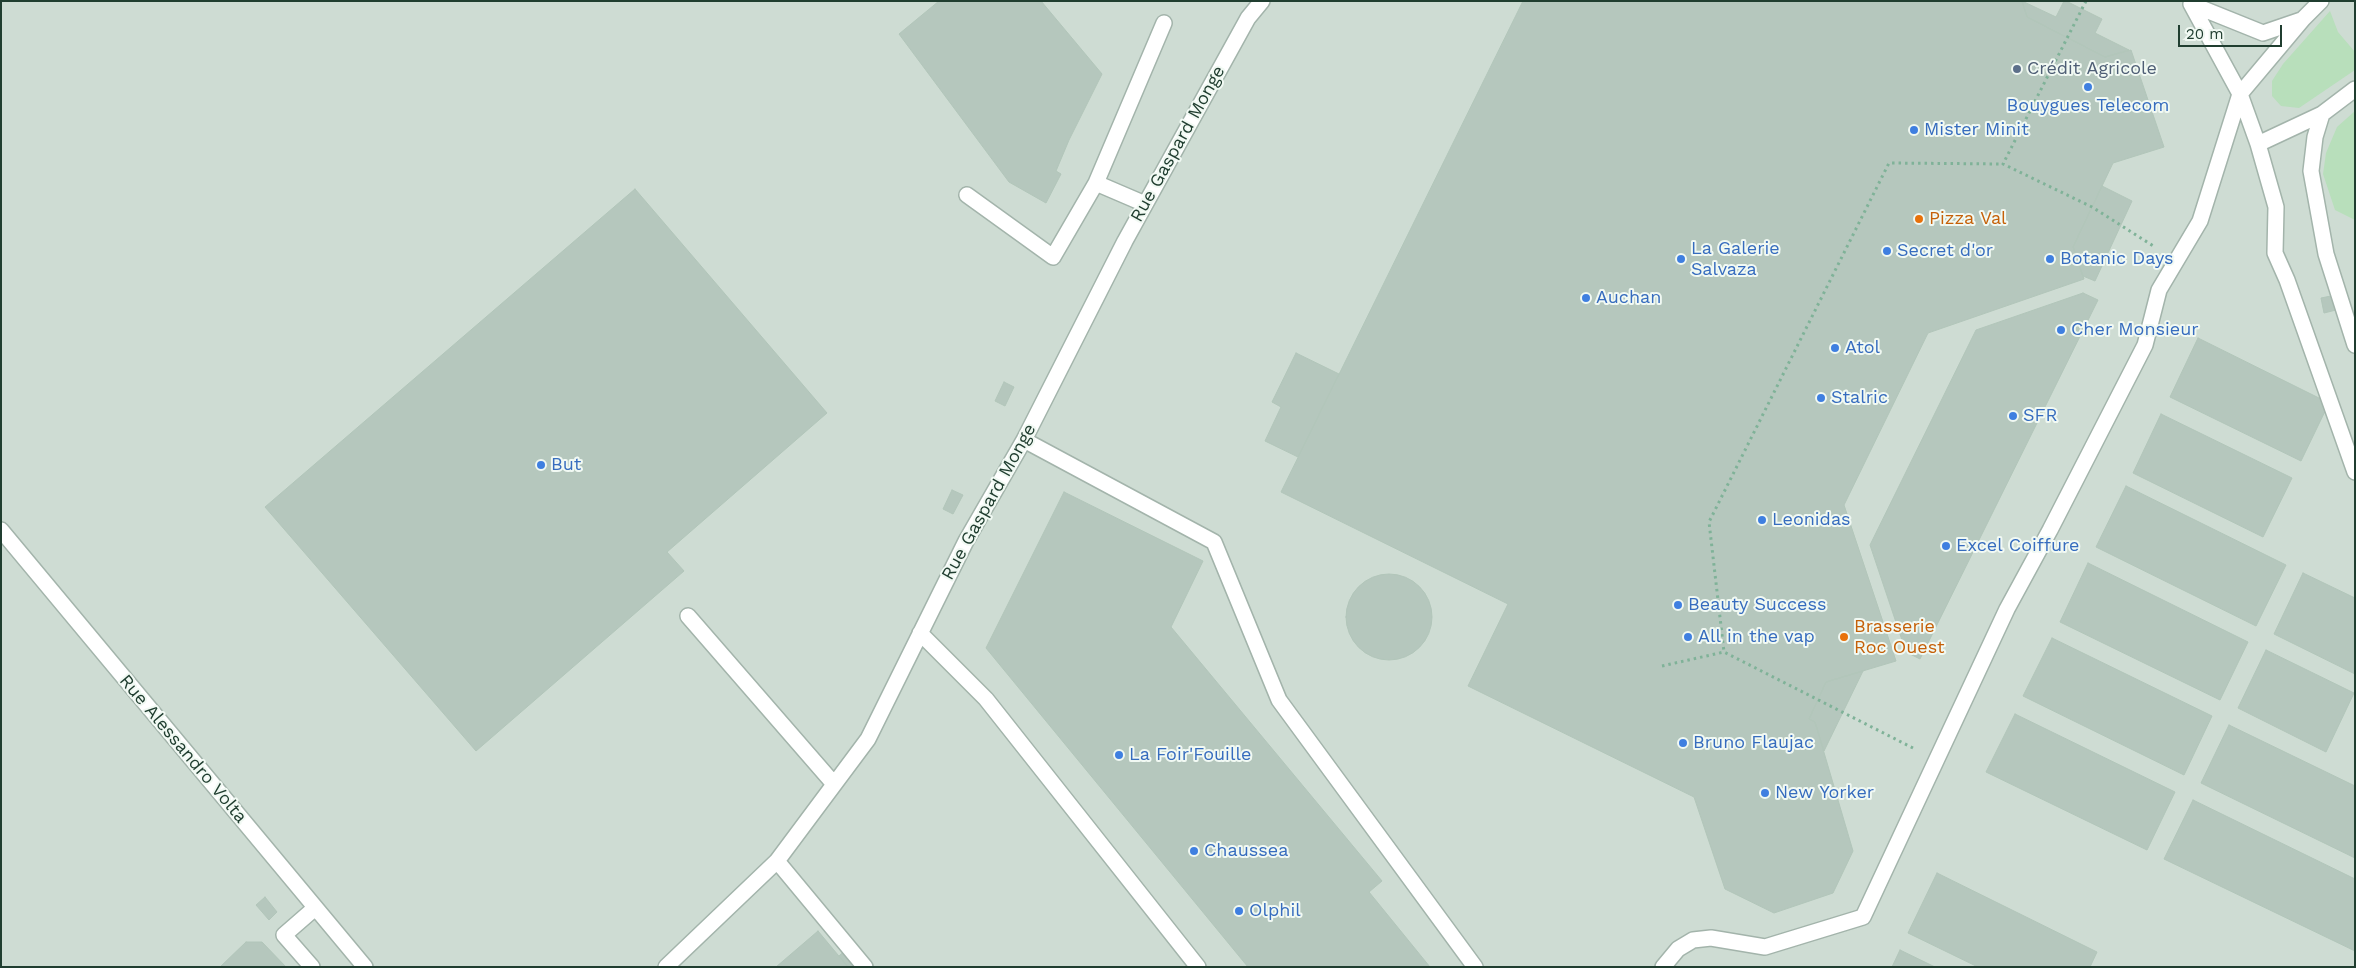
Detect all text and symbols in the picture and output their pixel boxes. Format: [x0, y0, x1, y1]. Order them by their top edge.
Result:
scale bar [2181, 15, 2285, 47]
text: 20 m [2186, 25, 2224, 43]
place label: Crédit Agricole [2027, 58, 2157, 80]
street label: Rue Gaspard Monge [1126, 62, 1230, 226]
marker: Crédit Agricole [2011, 63, 2023, 75]
marker: Bouygues Telecom [2082, 81, 2094, 93]
place label: Bouygues Telecom [2007, 95, 2169, 117]
place label: Mister Minit [1924, 119, 2029, 141]
marker: Mister Minit [1908, 124, 1920, 136]
place label: Pizza Val [1929, 208, 2007, 230]
marker: Pizza Val [1913, 213, 1925, 225]
place label: La Galerie Salvaza [1691, 238, 1780, 280]
place label: Secret d'or [1897, 240, 1993, 262]
marker: Secret d'or [1881, 245, 1893, 257]
place label: Botanic Days [2060, 248, 2173, 270]
marker: La Galerie Salvaza [1675, 253, 1687, 265]
marker: Botanic Days [2044, 253, 2056, 265]
place label: Auchan [1596, 287, 1661, 309]
marker: Auchan [1580, 292, 1592, 304]
place label: Cher Monsieur [2071, 319, 2199, 341]
marker: Cher Monsieur [2055, 324, 2067, 336]
place label: Atol [1845, 337, 1880, 359]
marker: Atol [1829, 342, 1841, 354]
place label: Stalric [1831, 387, 1888, 409]
marker: Stalric [1815, 392, 1827, 404]
place label: SFR [2023, 405, 2057, 427]
marker: SFR [2007, 410, 2019, 422]
street label: Rue Gaspard Monge [937, 420, 1041, 584]
place label: But [551, 454, 581, 476]
marker: But [535, 459, 547, 471]
place label: Leonidas [1772, 509, 1851, 531]
marker: Leonidas [1756, 514, 1768, 526]
place label: Excel Coiffure [1956, 535, 2079, 557]
marker: Excel Coiffure [1940, 540, 1952, 552]
place label: Beauty Success [1688, 594, 1826, 616]
marker: Beauty Success [1672, 599, 1684, 611]
place label: Brasserie Roc Ouest [1854, 616, 1945, 659]
place label: All in the vap [1698, 626, 1815, 648]
marker: All in the vap [1682, 631, 1694, 643]
marker: Brasserie Roc Ouest [1838, 631, 1850, 643]
street label: Rue Alessandro Volta [115, 670, 251, 828]
place label: Bruno Flaujac [1693, 732, 1814, 754]
marker: Bruno Flaujac [1677, 737, 1689, 749]
place label: La Foir'Fouille [1129, 744, 1251, 766]
marker: La Foir'Fouille [1113, 749, 1125, 761]
place label: New Yorker [1775, 782, 1874, 804]
marker: New Yorker [1759, 787, 1771, 799]
place label: Chaussea [1204, 840, 1288, 862]
marker: Chaussea [1188, 845, 1200, 857]
place label: Olphil [1249, 900, 1301, 922]
marker: Olphil [1233, 905, 1245, 917]

